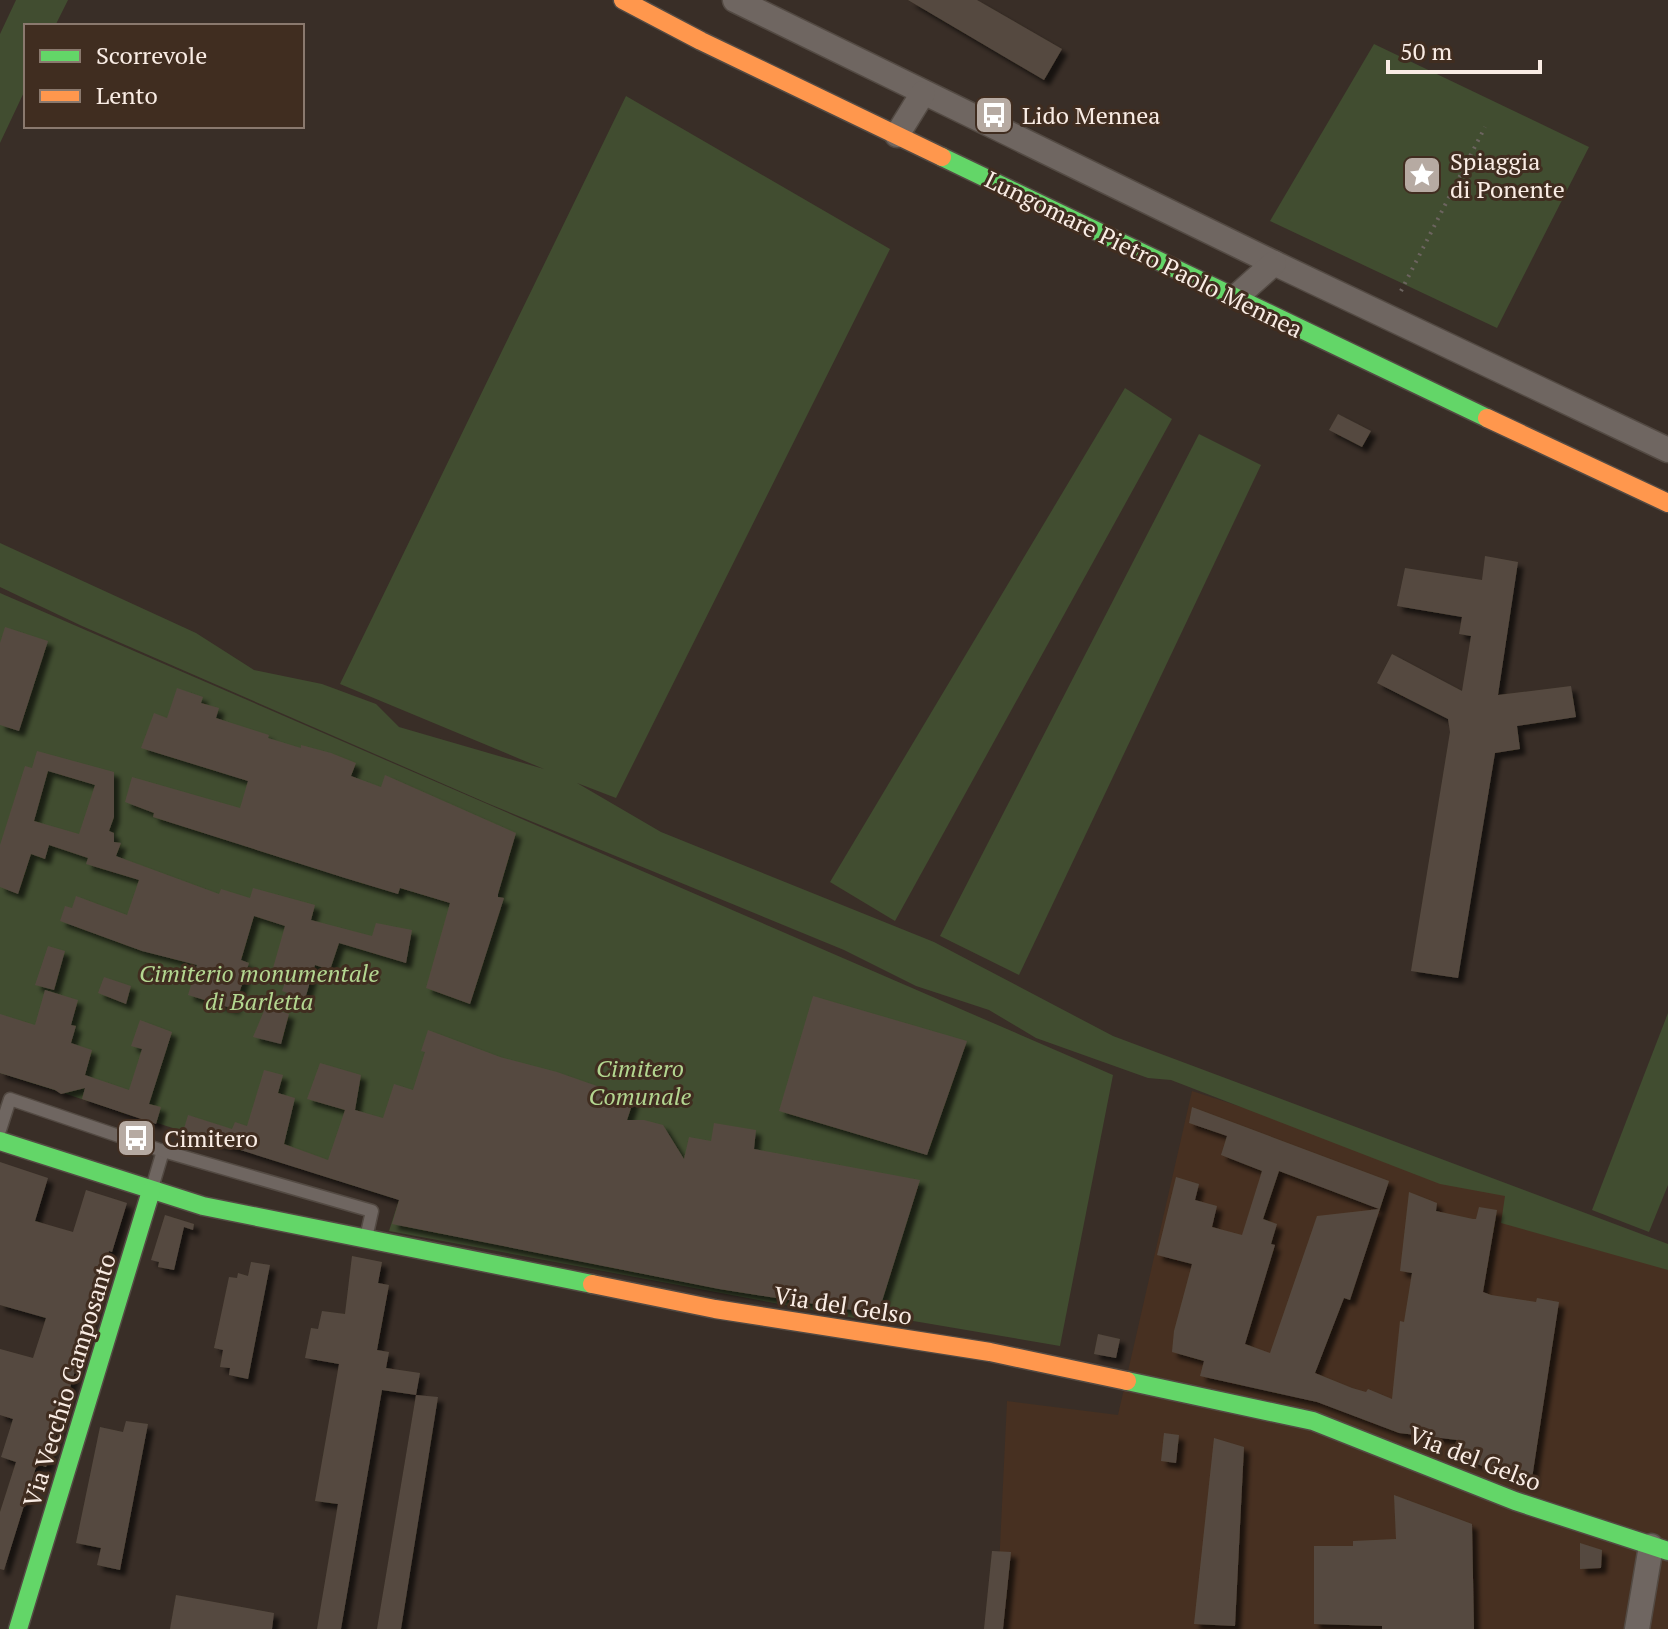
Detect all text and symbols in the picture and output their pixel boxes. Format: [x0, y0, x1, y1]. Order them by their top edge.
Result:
legend [24, 24, 304, 128]
scale bar [1388, 24, 1540, 74]
text: 50 m [1400, 35, 1452, 67]
text: Scorrevole [96, 39, 207, 71]
text: Lento [96, 79, 158, 111]
bus stop icon: Lido Mennea [973, 94, 1015, 136]
place label: Lido Mennea [1022, 99, 1160, 131]
place label: Spiaggia di Ponente [1450, 145, 1565, 205]
place icon: Spiaggia di Ponente [1401, 154, 1443, 196]
street label: Lungomare Pietro Paolo Mennea [980, 163, 1308, 345]
park label: Cimiterio monumentale di Barletta [139, 957, 379, 1017]
park label: Cimitero Comunale [589, 1052, 692, 1112]
bus stop icon: Cimitero [115, 1117, 157, 1159]
place label: Cimitero [164, 1122, 258, 1154]
street label: Via Vecchio Camposanto [15, 1249, 123, 1511]
street label: Via del Gelso [772, 1278, 914, 1332]
street label: Via del Gelso [1404, 1418, 1546, 1498]

